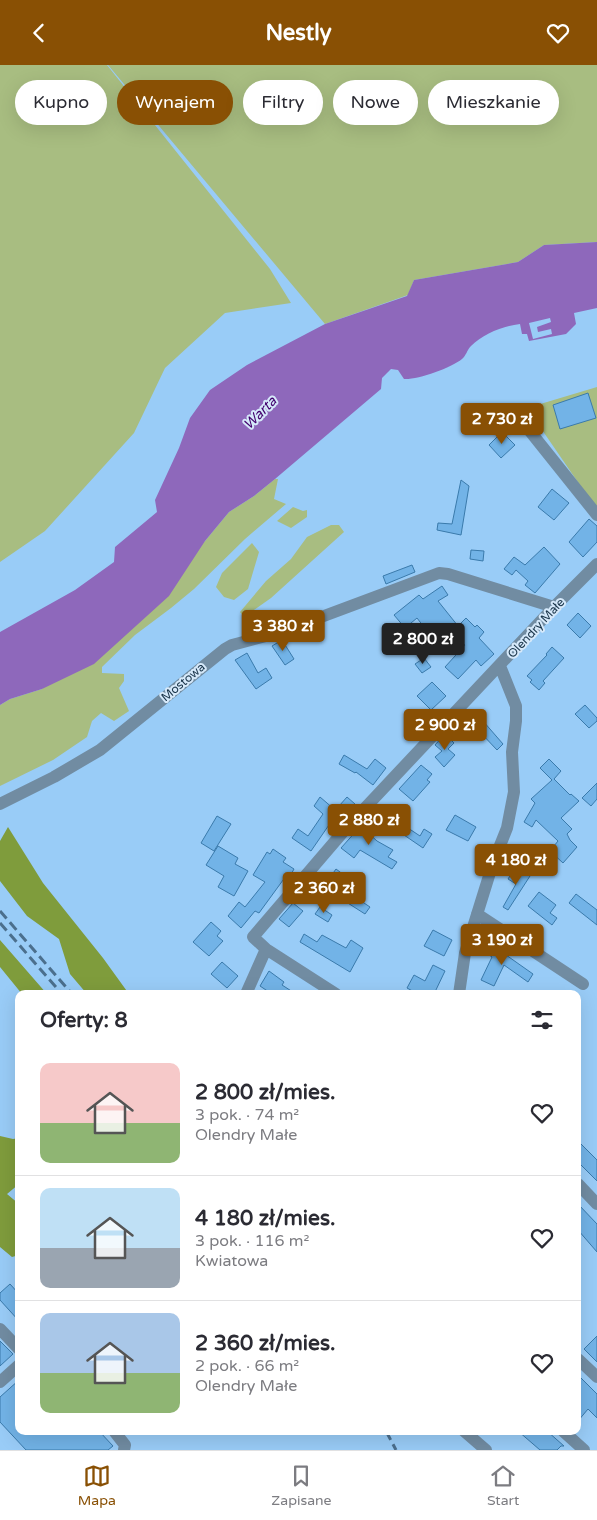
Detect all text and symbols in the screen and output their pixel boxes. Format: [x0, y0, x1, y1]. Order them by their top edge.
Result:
icon: back [25, 19, 53, 47]
icon: heart [544, 19, 572, 47]
text: Nestly [266, 20, 331, 46]
chip: Kupno [15, 80, 107, 125]
chip: Wynajem [117, 80, 233, 125]
chip: Filtry [243, 80, 323, 125]
chip: Nowe [333, 80, 418, 125]
chip: Mieszkanie [428, 80, 559, 125]
water label: Warta [240, 392, 281, 433]
pin: 2 730 zł [450, 403, 554, 445]
text: 2 730 zł [472, 409, 532, 429]
street label: Olendry Małe [505, 595, 567, 661]
pin: 3 380 zł [231, 609, 335, 652]
text: 3 380 zł [253, 616, 313, 636]
pin: 2 800 zł [371, 623, 475, 665]
text: 2 800 zł [393, 629, 453, 649]
street label: Mostowa [158, 660, 208, 704]
pin: 2 900 zł [393, 709, 497, 751]
text: 2 900 zł [415, 715, 475, 735]
pin: 2 880 zł [317, 803, 421, 846]
text: 2 880 zł [339, 810, 399, 830]
pin: 4 180 zł [464, 843, 568, 886]
text: 4 180 zł [486, 850, 546, 870]
pin: 2 360 zł [272, 871, 376, 914]
text: 2 360 zł [294, 878, 354, 898]
pin: 3 190 zł [450, 923, 554, 966]
text: 3 190 zł [472, 930, 532, 950]
icon: filters [528, 1006, 556, 1034]
text: Oferty: 8 [40, 1008, 128, 1033]
text: 2 800 zł/mies. [195, 1080, 336, 1105]
icon: home [80, 1083, 140, 1143]
icon: heart [528, 1099, 556, 1127]
text: 3 pok. · 74 m² [195, 1105, 299, 1125]
text: Olendry Małe [195, 1125, 297, 1145]
text: 4 180 zł/mies. [195, 1206, 336, 1231]
icon: home [80, 1208, 140, 1268]
icon: heart [528, 1224, 556, 1252]
text: 3 pok. · 116 m² [195, 1231, 309, 1251]
text: Kwiatowa [195, 1251, 268, 1271]
text: 2 360 zł/mies. [195, 1331, 336, 1356]
icon: home [80, 1333, 140, 1393]
icon: heart [528, 1349, 556, 1377]
text: 2 pok. · 66 m² [195, 1356, 299, 1376]
text: Olendry Małe [195, 1376, 297, 1396]
tab: Mapa [78, 1462, 116, 1509]
tab: Zapisane [271, 1462, 332, 1509]
tab: Start [487, 1462, 519, 1509]

